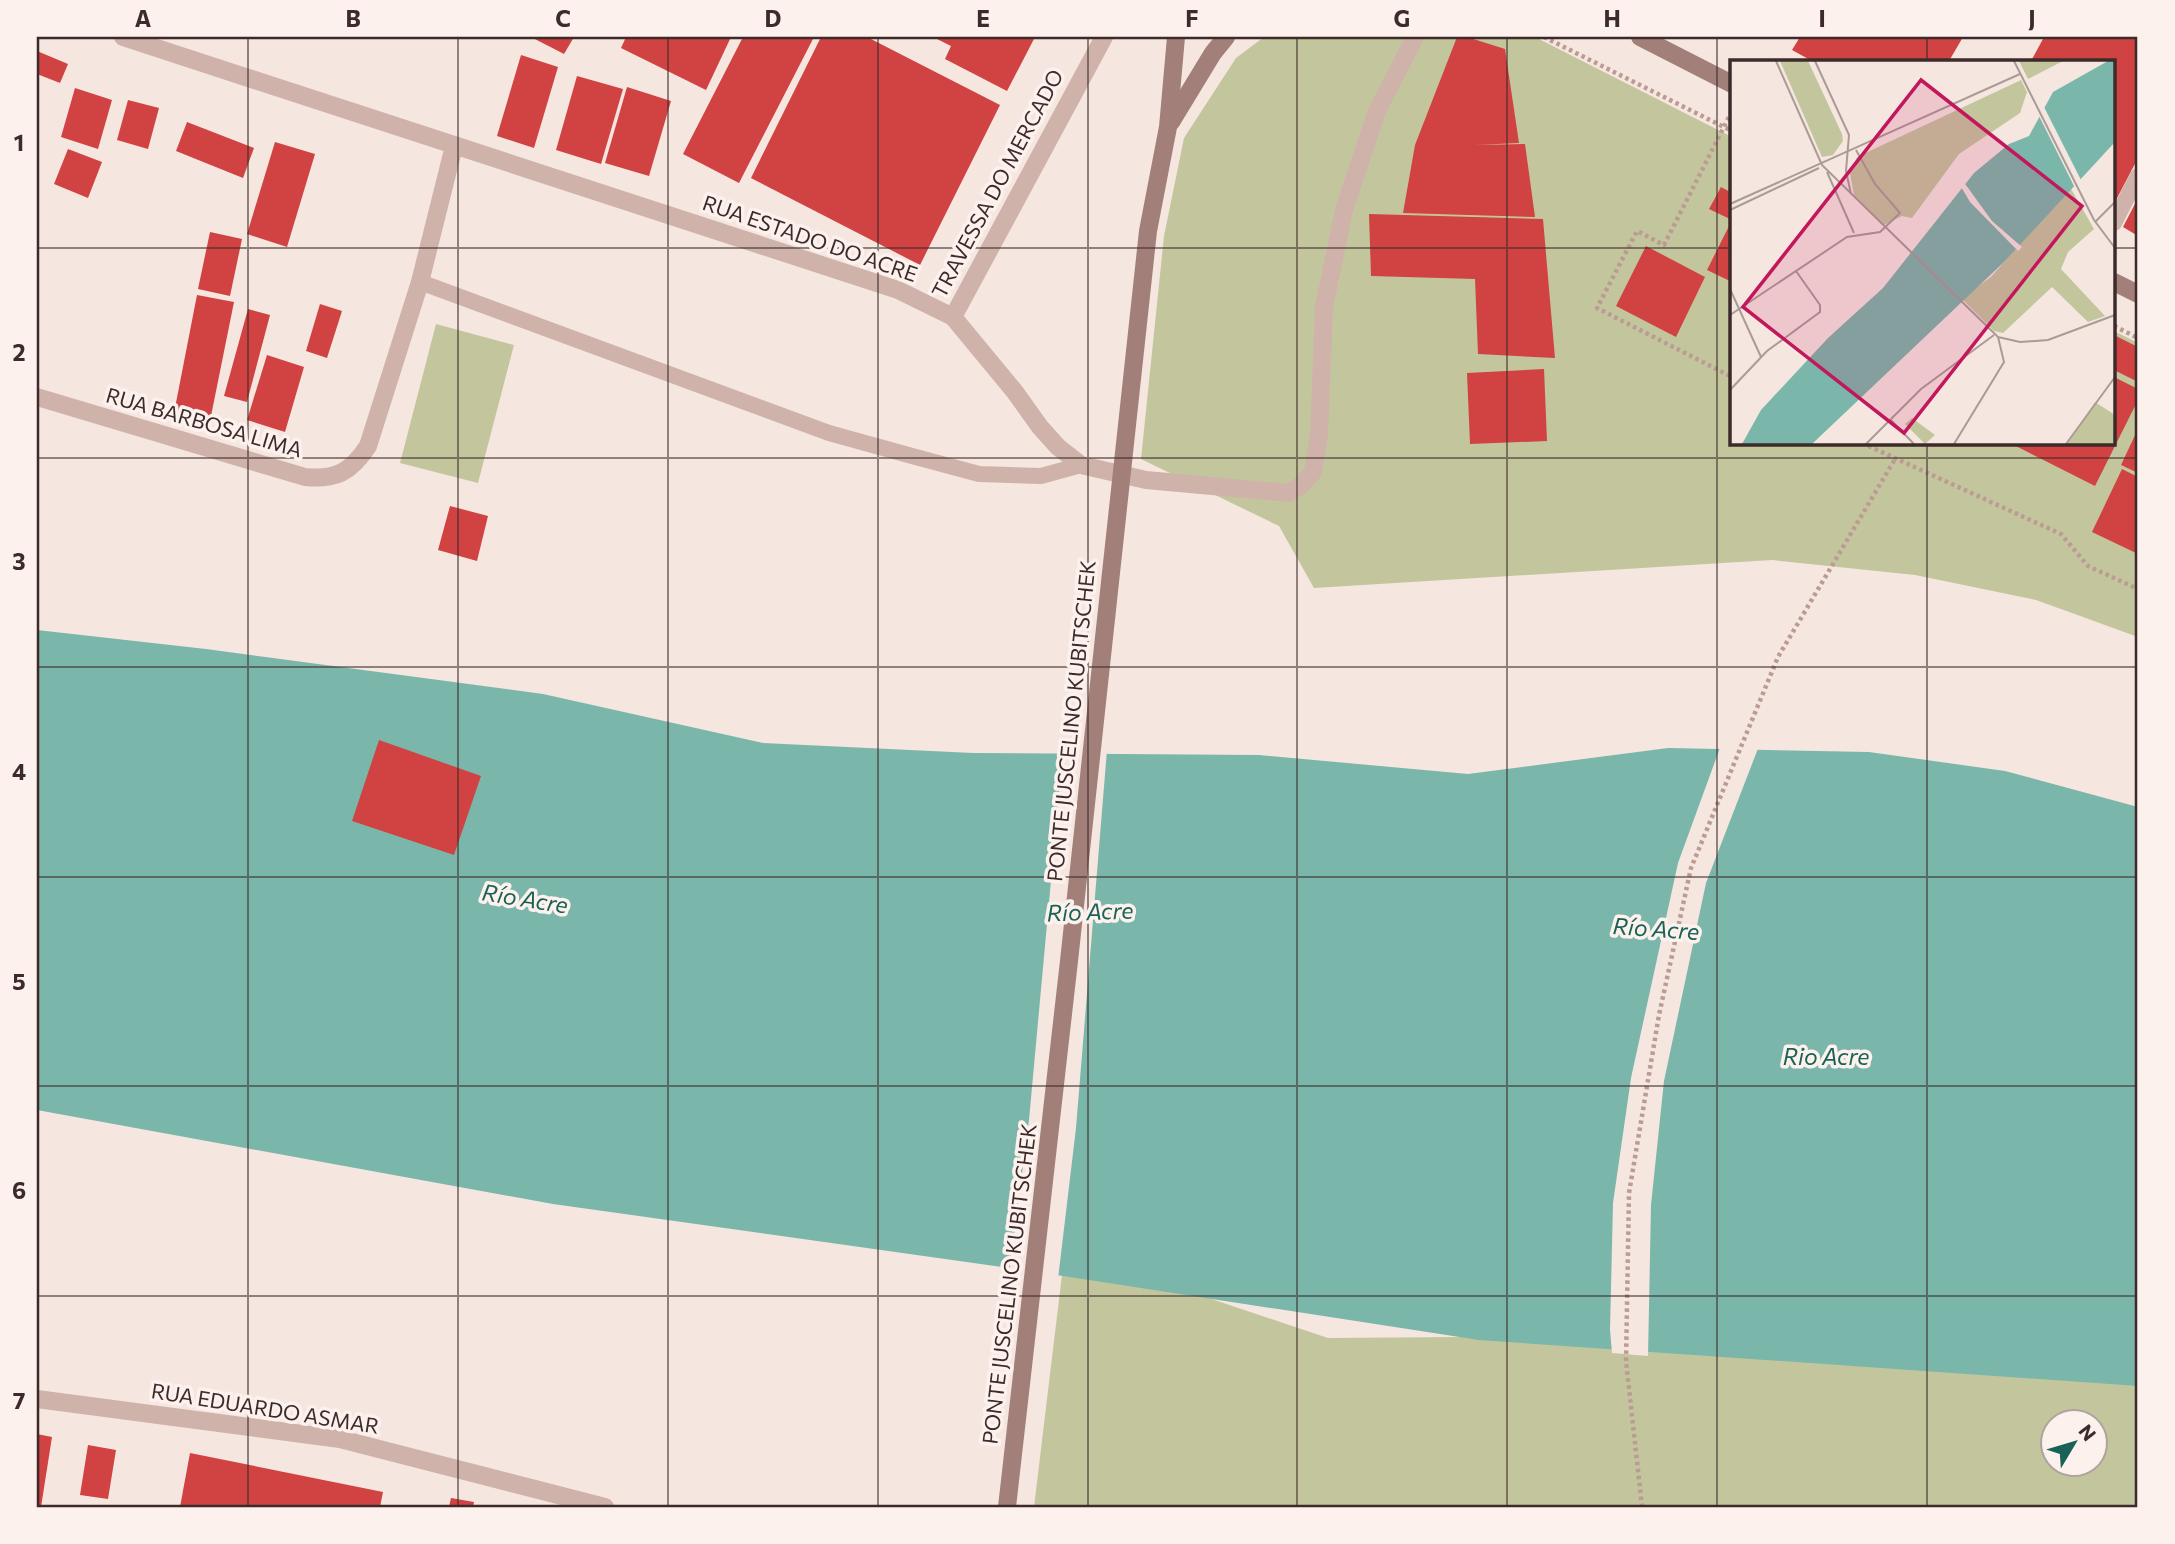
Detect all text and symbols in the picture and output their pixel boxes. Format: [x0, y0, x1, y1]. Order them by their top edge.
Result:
text: A [135, 4, 152, 32]
text: B [345, 4, 361, 32]
text: C [555, 4, 571, 32]
text: D [765, 4, 782, 32]
text: E [976, 4, 990, 32]
text: F [1185, 4, 1199, 32]
text: G [1394, 4, 1410, 32]
text: H [1603, 4, 1621, 32]
text: I [1818, 4, 1826, 32]
text: J [2028, 4, 2036, 32]
inset map [1730, 60, 2116, 444]
street label: TRAVESSA DO MERCADO [926, 65, 1068, 302]
text: 1 [14, 128, 24, 156]
street label: RUA ESTADO DO ACRE [700, 189, 921, 286]
text: 2 [12, 338, 26, 366]
street label: RUA BARBOSA LIMA [103, 382, 305, 462]
text: 3 [12, 547, 26, 575]
street label: PONTE JUSCELINO KUBITSCHEK [1041, 559, 1100, 883]
text: 4 [12, 757, 26, 785]
water label: Río Acre [480, 877, 570, 919]
water label: Río Acre [1046, 895, 1134, 927]
water label: Río Acre [1612, 911, 1700, 945]
text: 5 [12, 967, 26, 995]
water label: Rio Acre [1783, 1042, 1869, 1070]
street label: PONTE JUSCELINO KUBITSCHEK [976, 1122, 1041, 1446]
text: 6 [12, 1176, 26, 1204]
street label: RUA EDUARDO ASMAR [150, 1377, 381, 1438]
text: 7 [13, 1386, 25, 1414]
north arrow [2038, 1408, 2108, 1478]
text: N [2074, 1420, 2101, 1445]

